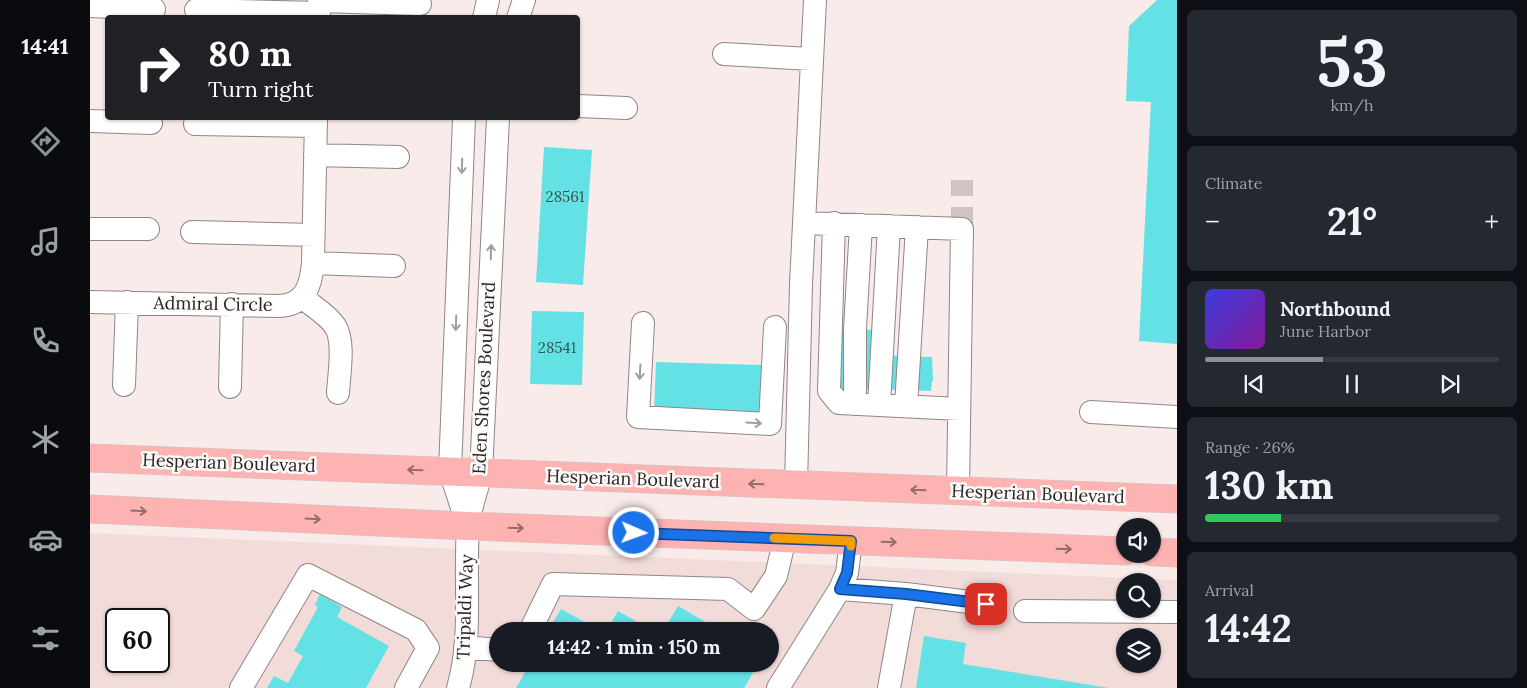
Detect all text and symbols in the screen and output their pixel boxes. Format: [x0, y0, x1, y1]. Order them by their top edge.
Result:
text: 53 [1316, 21, 1388, 104]
text: 80 m [208, 31, 292, 76]
text: 14:41 [21, 32, 69, 60]
icon: right [125, 35, 190, 100]
text: Turn right [208, 75, 313, 103]
text: km/h [1330, 95, 1374, 115]
icon: directions [28, 124, 63, 159]
one-way arrow [457, 158, 466, 174]
text: Climate [1205, 173, 1262, 193]
house number: 28561 [546, 187, 584, 206]
text: 21° [1327, 197, 1377, 245]
text: − [1205, 204, 1220, 240]
text: + [1484, 204, 1499, 240]
icon: music [28, 224, 63, 259]
one-way arrow [486, 244, 496, 260]
street label: Eden Shores Boulevard [467, 281, 500, 475]
street label: Admiral Circle [152, 291, 273, 316]
text: Northbound [1280, 297, 1391, 321]
one-way arrow [451, 315, 460, 331]
text: June Harbor [1280, 321, 1371, 341]
icon: phone [28, 323, 63, 358]
house number: 28541 [538, 338, 576, 357]
one-way arrow [636, 363, 645, 379]
icon: previous [1240, 370, 1268, 398]
icon: pause [1338, 370, 1366, 398]
icon: next [1436, 370, 1464, 398]
one-way arrow [746, 419, 762, 428]
icon: climate [28, 422, 63, 457]
text: Range · 26% [1205, 437, 1295, 457]
street label: Hesperian Boulevard [142, 448, 316, 477]
text: 130 km [1205, 461, 1333, 509]
street label: Hesperian Boulevard [546, 464, 720, 493]
one-way arrow [408, 465, 424, 474]
one-way arrow [748, 479, 764, 489]
street label: Hesperian Boulevard [951, 479, 1125, 508]
one-way arrow [911, 485, 927, 494]
position arrow [607, 506, 659, 558]
one-way arrow [130, 507, 146, 516]
one-way arrow [305, 515, 321, 524]
map controls [1116, 518, 1161, 673]
button: sound [1116, 518, 1161, 563]
icon: car [28, 522, 63, 557]
one-way arrow [508, 523, 524, 533]
one-way arrow [880, 538, 896, 547]
one-way arrow [1056, 545, 1072, 554]
street label: Tripaldi Way [451, 553, 478, 660]
button: search [1116, 573, 1161, 618]
text: Arrival [1205, 580, 1254, 600]
pin [965, 583, 1007, 625]
icon: arrive [972, 590, 1000, 618]
text: 14:42 [1205, 604, 1292, 652]
speed limit sign: 60 [105, 608, 170, 673]
icon: filters [28, 621, 63, 656]
button: layers [1116, 628, 1161, 673]
text: 14:42 · 1 min · 150 m [547, 635, 721, 659]

